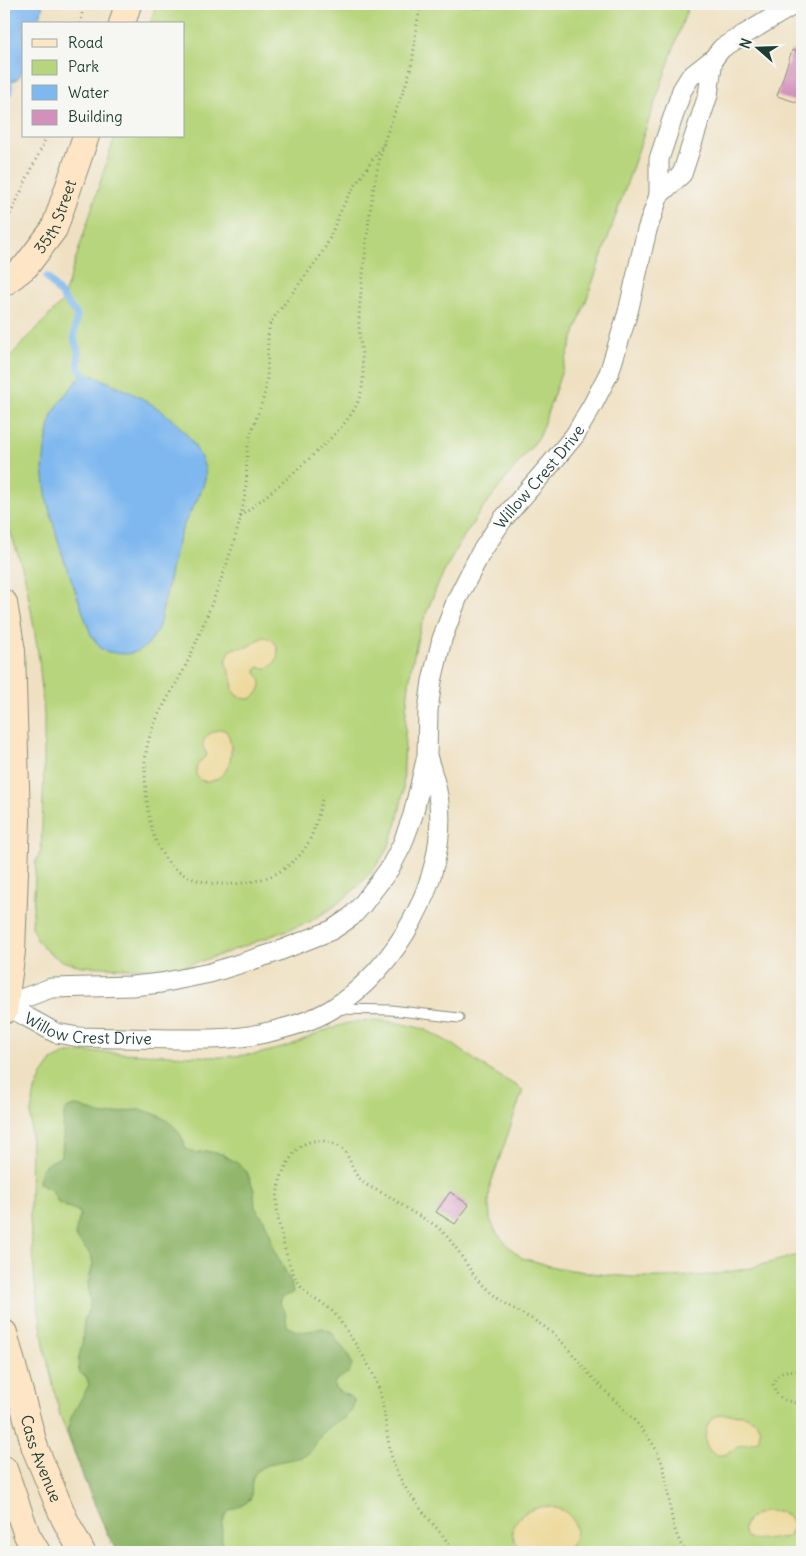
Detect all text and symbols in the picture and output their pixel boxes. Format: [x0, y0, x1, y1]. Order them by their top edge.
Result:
legend [22, 22, 185, 138]
north arrow [734, 22, 784, 72]
text: Road [68, 33, 103, 52]
text: N [736, 36, 756, 51]
text: Park [68, 57, 99, 76]
text: Water [68, 83, 109, 102]
text: Building [68, 107, 123, 126]
street label: 35th Street [29, 176, 80, 257]
street label: Willow Crest Drive [489, 421, 589, 533]
street label: Willow Crest Drive [21, 1008, 152, 1048]
street label: Cass Avenue [17, 1413, 66, 1505]

